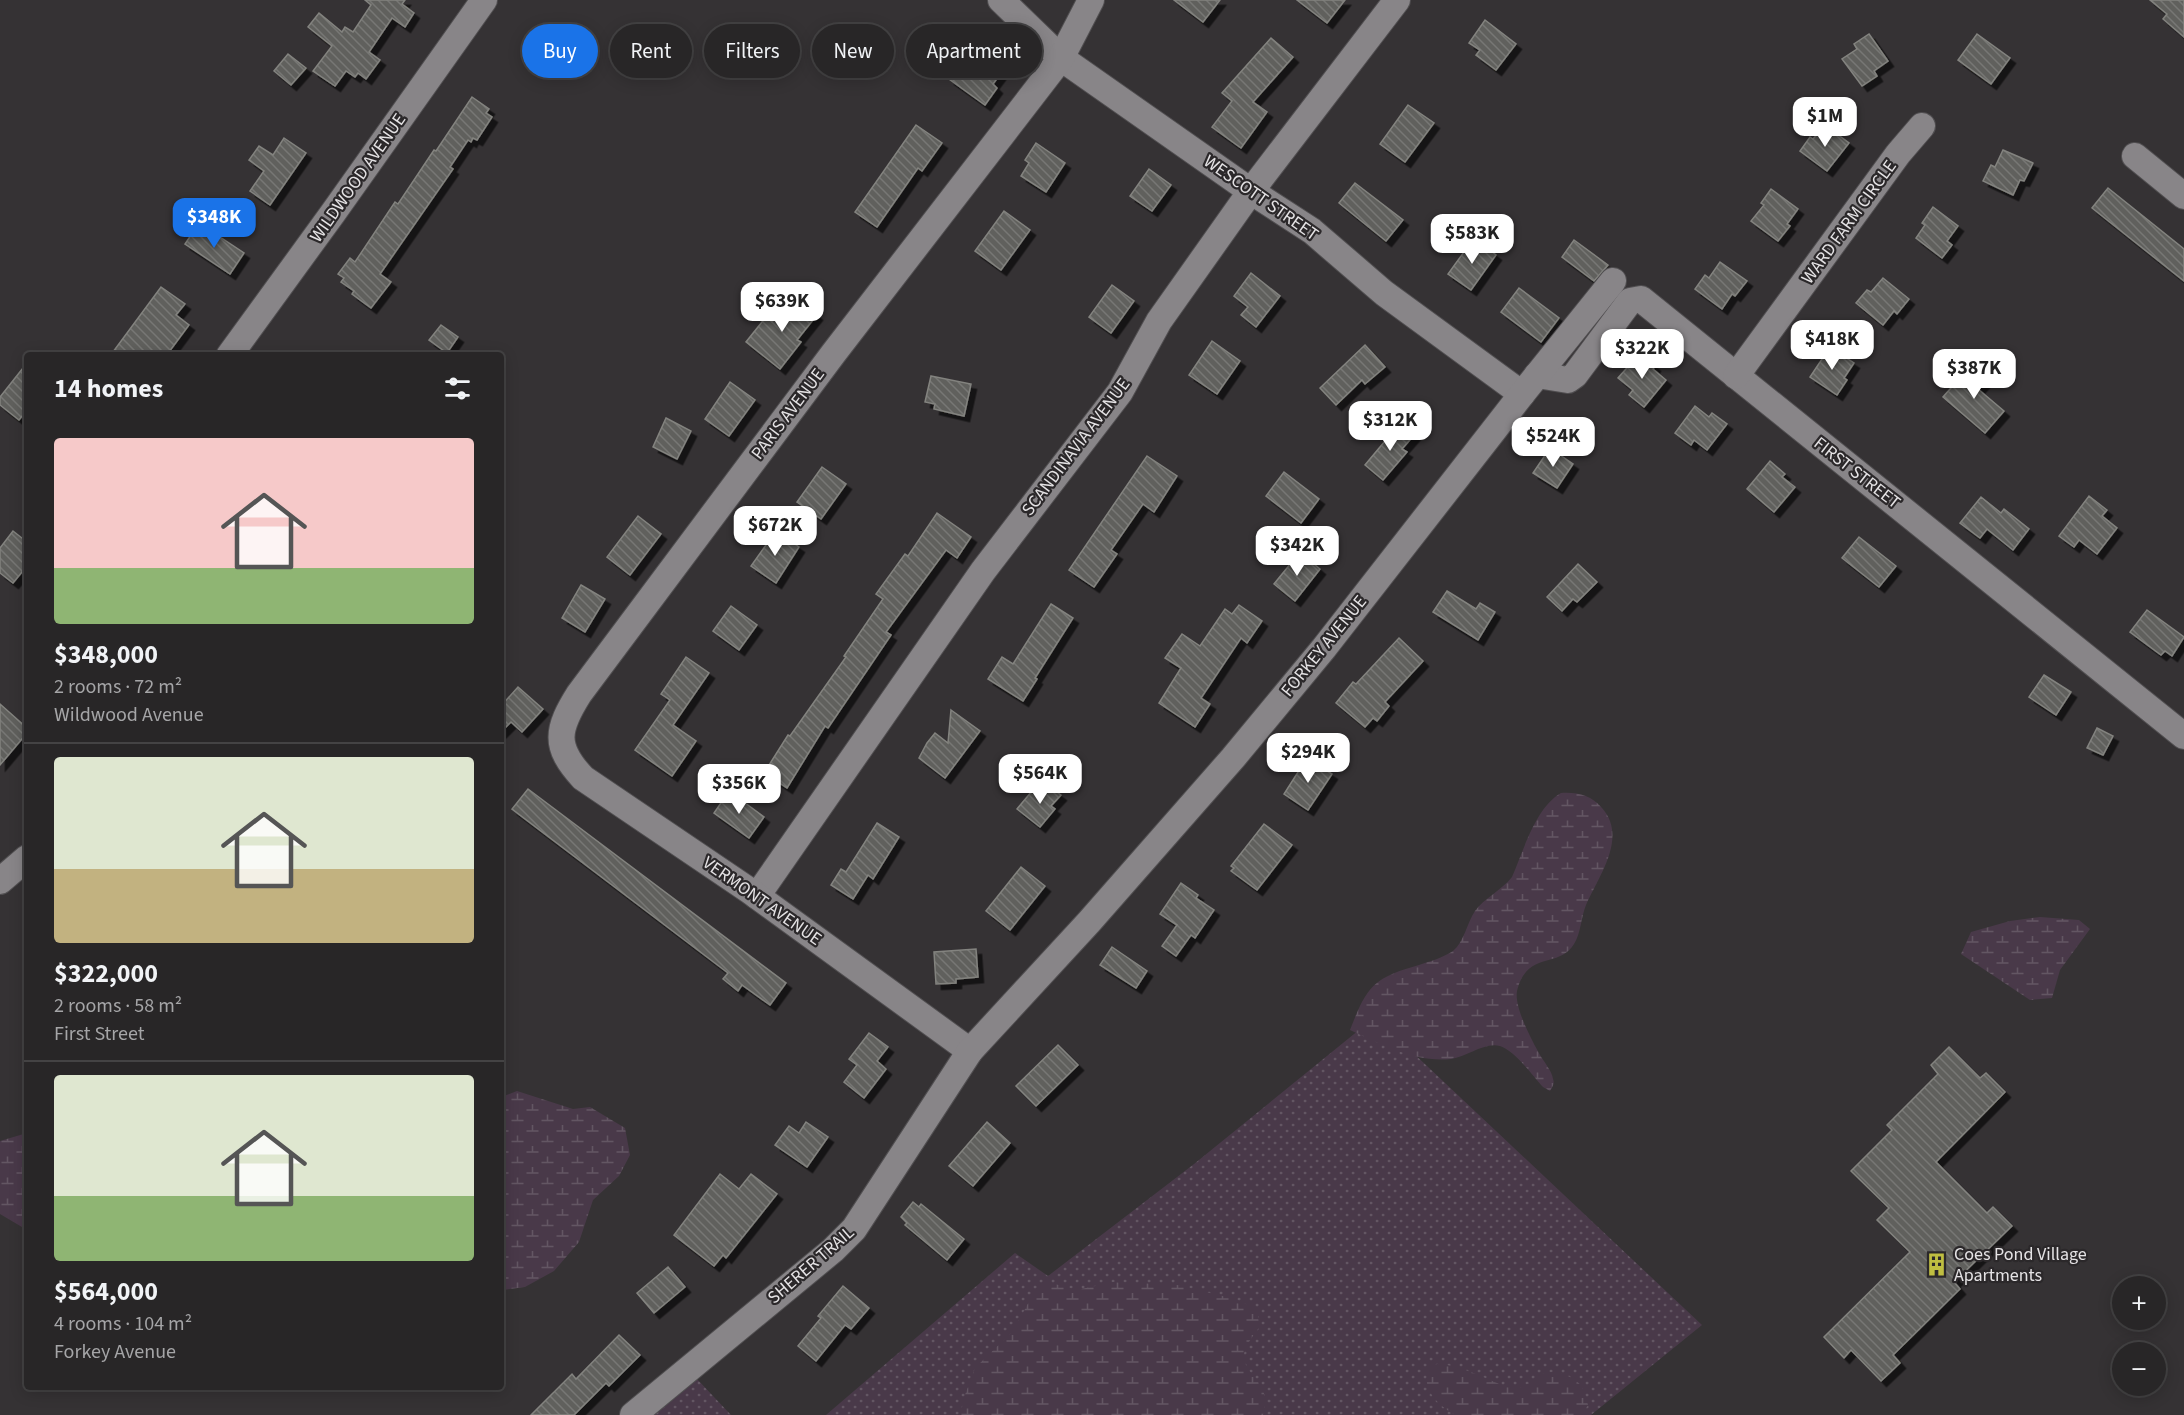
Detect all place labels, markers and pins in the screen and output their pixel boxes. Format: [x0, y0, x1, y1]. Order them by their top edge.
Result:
pin: $1M [1796, 97, 1854, 148]
pin: $348K [172, 198, 256, 249]
pin: $583K [1430, 214, 1514, 265]
pin: $639K [740, 282, 824, 333]
pin: $418K [1790, 320, 1874, 371]
pin: $322K [1600, 329, 1684, 380]
pin: $387K [1932, 349, 2016, 400]
pin: $312K [1348, 401, 1432, 452]
pin: $524K [1511, 417, 1595, 468]
pin: $672K [733, 506, 817, 557]
pin: $342K [1255, 526, 1339, 577]
pin: $294K [1266, 733, 1350, 784]
pin: $564K [998, 754, 1082, 805]
pin: $356K [697, 764, 781, 815]
place label: Coes Pond Village Apartments [1954, 1242, 2087, 1288]
building icon: Coes Pond Village Apartments [1923, 1251, 1949, 1277]

